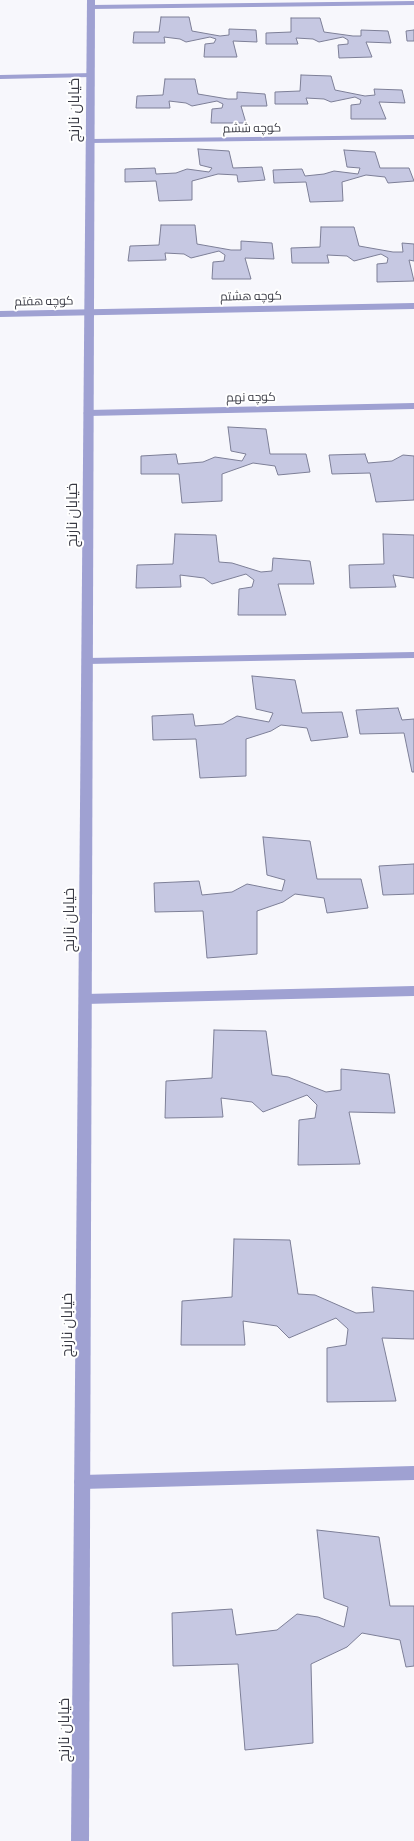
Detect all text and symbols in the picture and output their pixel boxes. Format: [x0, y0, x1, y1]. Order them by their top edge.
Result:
street label: خیابان نارنج [65, 78, 83, 142]
street label: کوچه ششم [223, 120, 281, 136]
street label: کوچه هشتم [220, 288, 282, 304]
street label: کوچه هفتم [14, 293, 74, 309]
street label: کوچه نهم [226, 389, 276, 405]
street label: خیابان نارنج [63, 483, 81, 547]
street label: خیابان نارنج [60, 888, 78, 952]
street label: خیابان نارنج [58, 1293, 76, 1357]
street label: خیابان نارنج [55, 1698, 73, 1762]

